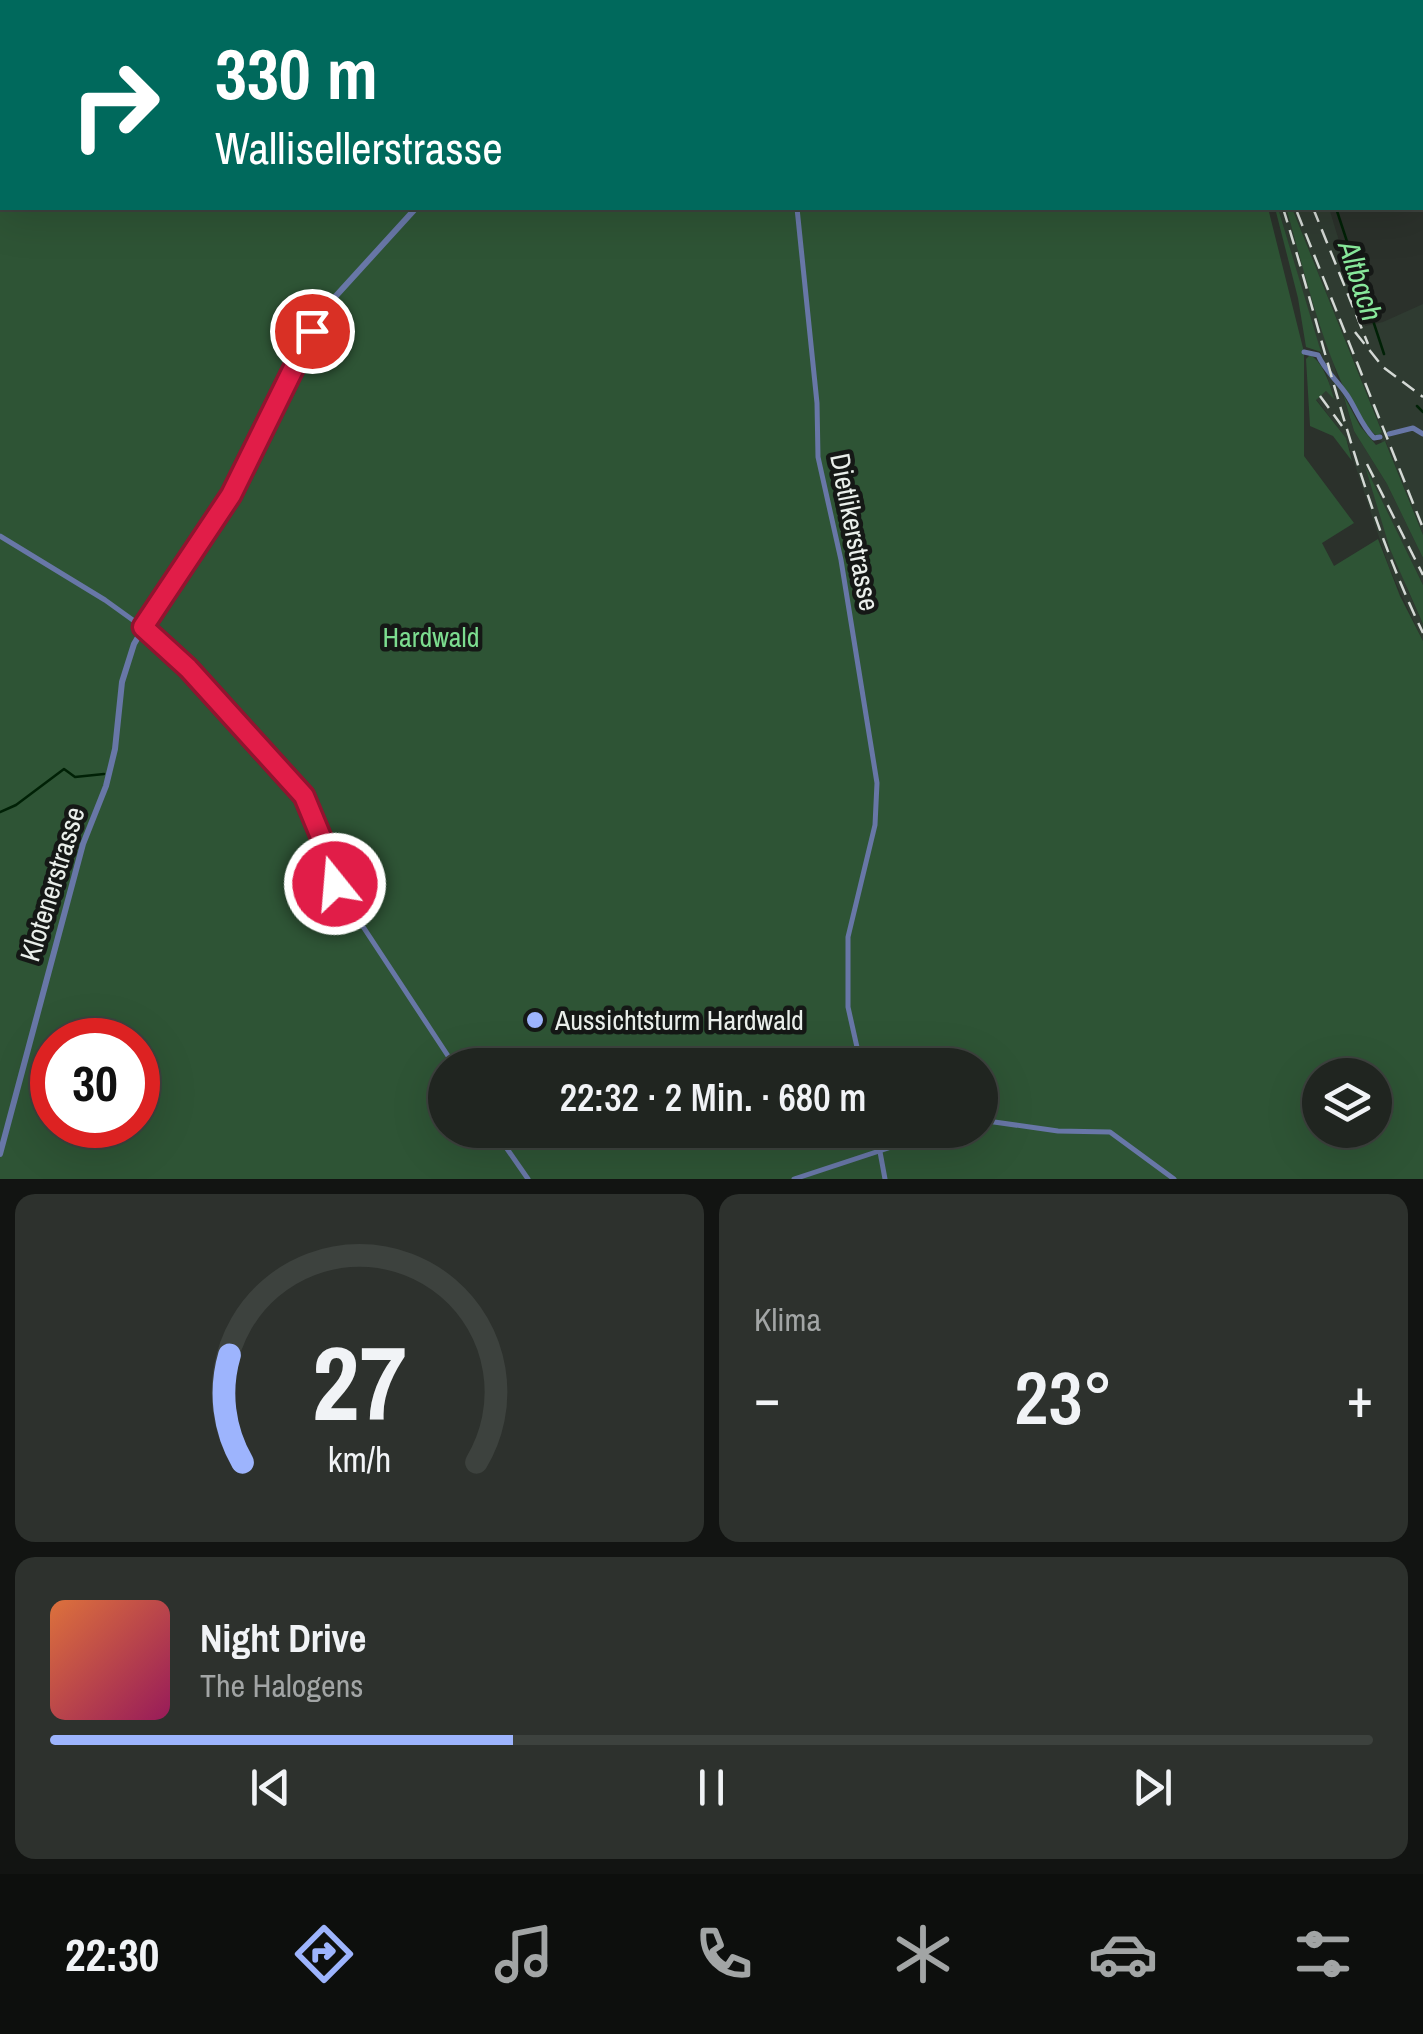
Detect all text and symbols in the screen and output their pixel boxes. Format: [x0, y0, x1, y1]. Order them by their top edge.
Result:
text: 330 m [215, 27, 378, 121]
icon: right [50, 40, 180, 170]
text: Wallisellerstrasse [215, 117, 503, 178]
water label: Altbach [1329, 234, 1393, 326]
pin [270, 289, 355, 374]
icon: arrive [285, 304, 340, 359]
street label: Dietlikerstrasse [821, 450, 889, 614]
park label: Hardwald [383, 618, 479, 656]
street label: Klotenerstrasse [11, 802, 93, 966]
position arrow [283, 832, 387, 936]
place label: Aussichtsturm Hardwald [554, 1001, 804, 1039]
marker: Aussichtsturm Hardwald [524, 1009, 546, 1031]
speed limit sign: 30 [30, 1018, 160, 1148]
map controls [1302, 1058, 1392, 1148]
button: layers [1302, 1058, 1392, 1148]
text: 22:32 · 2 Min. · 680 m [560, 1072, 866, 1123]
text: Klima [754, 1298, 821, 1341]
text: 27 [312, 1312, 407, 1452]
text: 23° [1014, 1346, 1113, 1447]
text: − [754, 1360, 780, 1434]
text: + [1347, 1360, 1373, 1434]
text: km/h [328, 1435, 391, 1483]
text: Night Drive [200, 1613, 366, 1664]
text: The Halogens [200, 1664, 363, 1707]
icon: previous [243, 1760, 298, 1815]
icon: pause [684, 1760, 739, 1815]
icon: next [1125, 1760, 1180, 1815]
icon: directions [289, 1919, 359, 1989]
icon: music [489, 1919, 559, 1989]
icon: phone [689, 1919, 759, 1989]
icon: climate [888, 1919, 958, 1989]
icon: car [1088, 1919, 1158, 1989]
icon: filters [1288, 1919, 1358, 1989]
text: 22:30 [65, 1924, 159, 1985]

